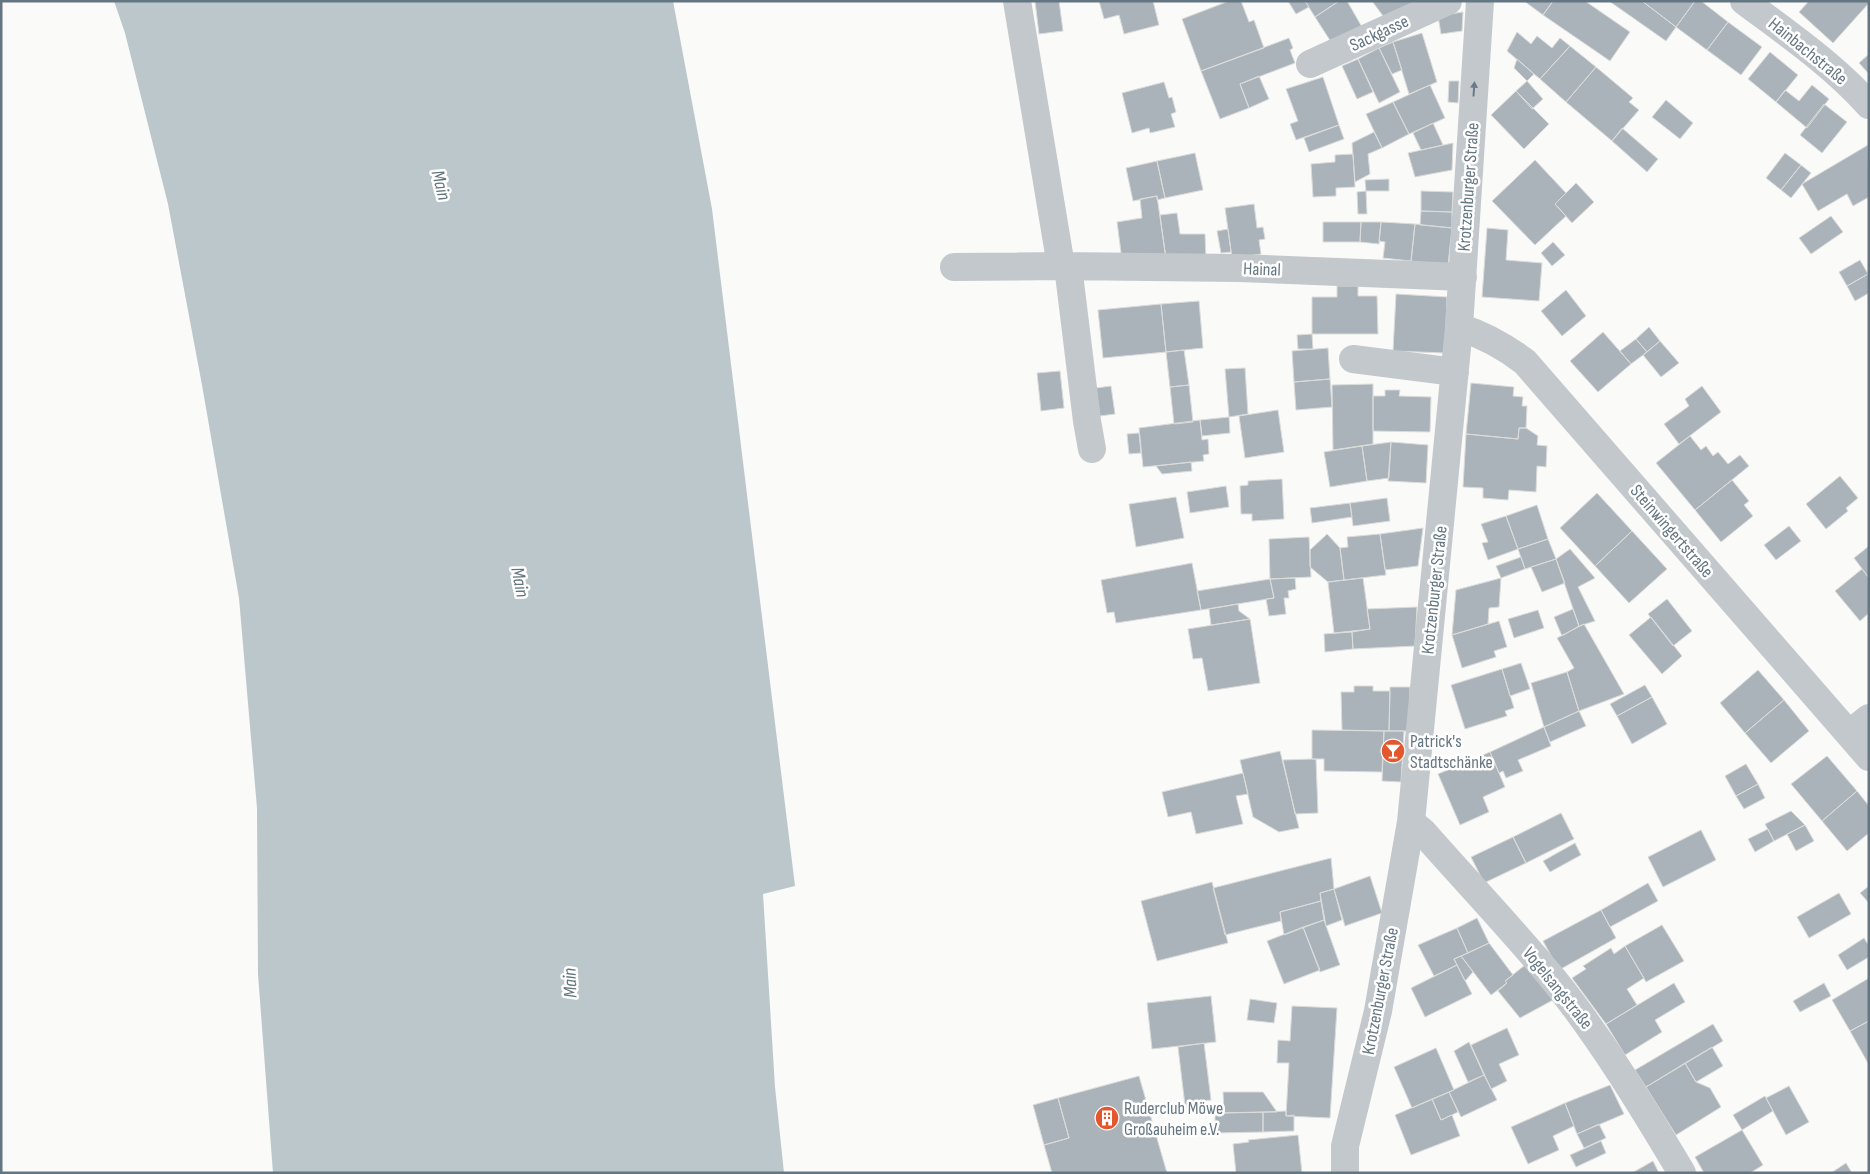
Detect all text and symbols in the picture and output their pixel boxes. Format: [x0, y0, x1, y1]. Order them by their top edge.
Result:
street label: Sackgasse [1347, 11, 1412, 56]
street label: Hainbachstraße [1764, 13, 1851, 89]
one-way arrow [1471, 81, 1479, 97]
street label: Krotzenburger Straße [1454, 122, 1483, 252]
water label: Main [426, 168, 455, 203]
street label: Hainal [1243, 258, 1281, 281]
street label: Steinwingertstraße [1626, 481, 1718, 582]
street label: Krotzenburger Straße [1417, 525, 1452, 655]
water label: Main [505, 565, 534, 599]
place label: Patrick's Stadtschänke [1410, 731, 1493, 773]
bar icon: Patrick's Stadtschänke [1380, 738, 1406, 764]
street label: Krotzenburger Straße [1358, 926, 1403, 1056]
street label: Vogelsangstraße [1518, 943, 1597, 1034]
water label: Main [558, 967, 583, 998]
place label: Ruderclub Möwe Großauheim e.V. [1124, 1098, 1223, 1140]
building icon: Ruderclub Möwe Großauheim e.V. [1094, 1105, 1120, 1131]

